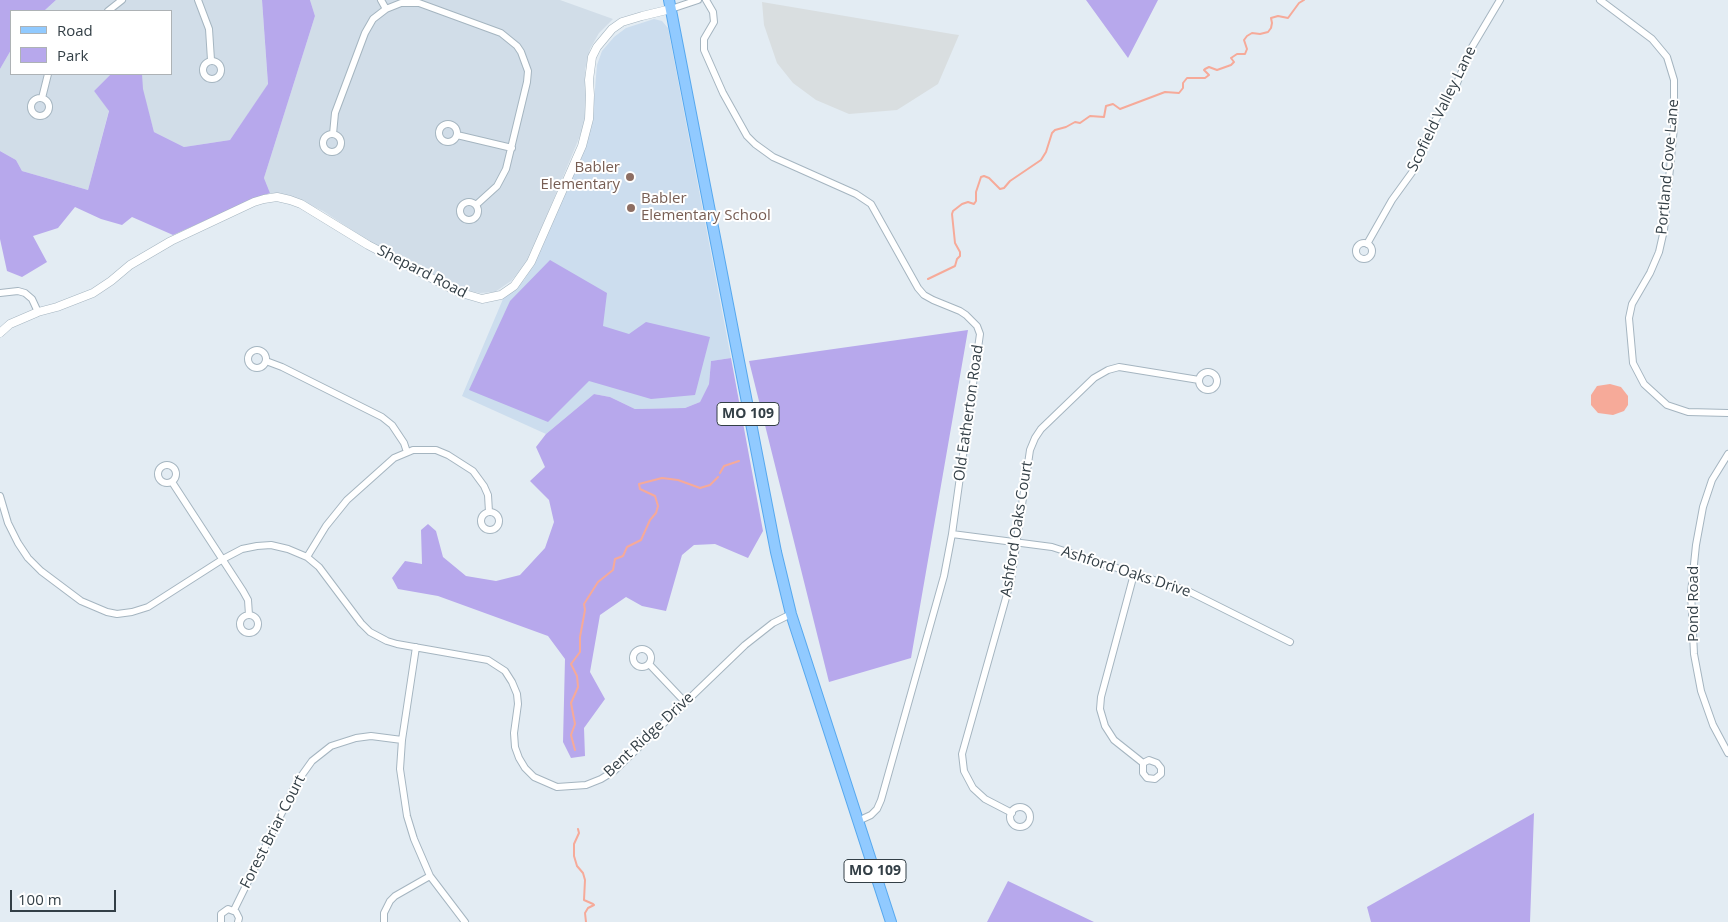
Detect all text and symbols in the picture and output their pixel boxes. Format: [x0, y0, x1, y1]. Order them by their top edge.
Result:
legend [10, 10, 172, 75]
text: Road [57, 20, 93, 40]
street label: Scofield Valley Lane [1404, 43, 1480, 175]
text: Park [57, 45, 88, 65]
street label: Portland Cove Lane [1653, 98, 1683, 236]
place label: Babler Elementary [541, 159, 620, 194]
marker: Babler Elementary [624, 171, 636, 183]
place label: Babler Elementary School [641, 190, 771, 225]
marker: Babler Elementary School [625, 202, 637, 214]
street label: Shepard Road [374, 242, 470, 302]
street label: Old Eatherton Road [951, 344, 987, 482]
road number: MO 109 [717, 402, 779, 426]
street label: Ashford Oaks Court [997, 460, 1037, 598]
street label: Ashford Oaks Drive [1059, 543, 1193, 601]
street label: Pond Road [1685, 566, 1703, 642]
street label: Bent Ridge Drive [600, 689, 698, 781]
street label: Forest Briar Court [237, 772, 309, 892]
road number: MO 109 [844, 859, 906, 882]
scale bar [12, 880, 119, 912]
text: 100 m [18, 889, 62, 909]

